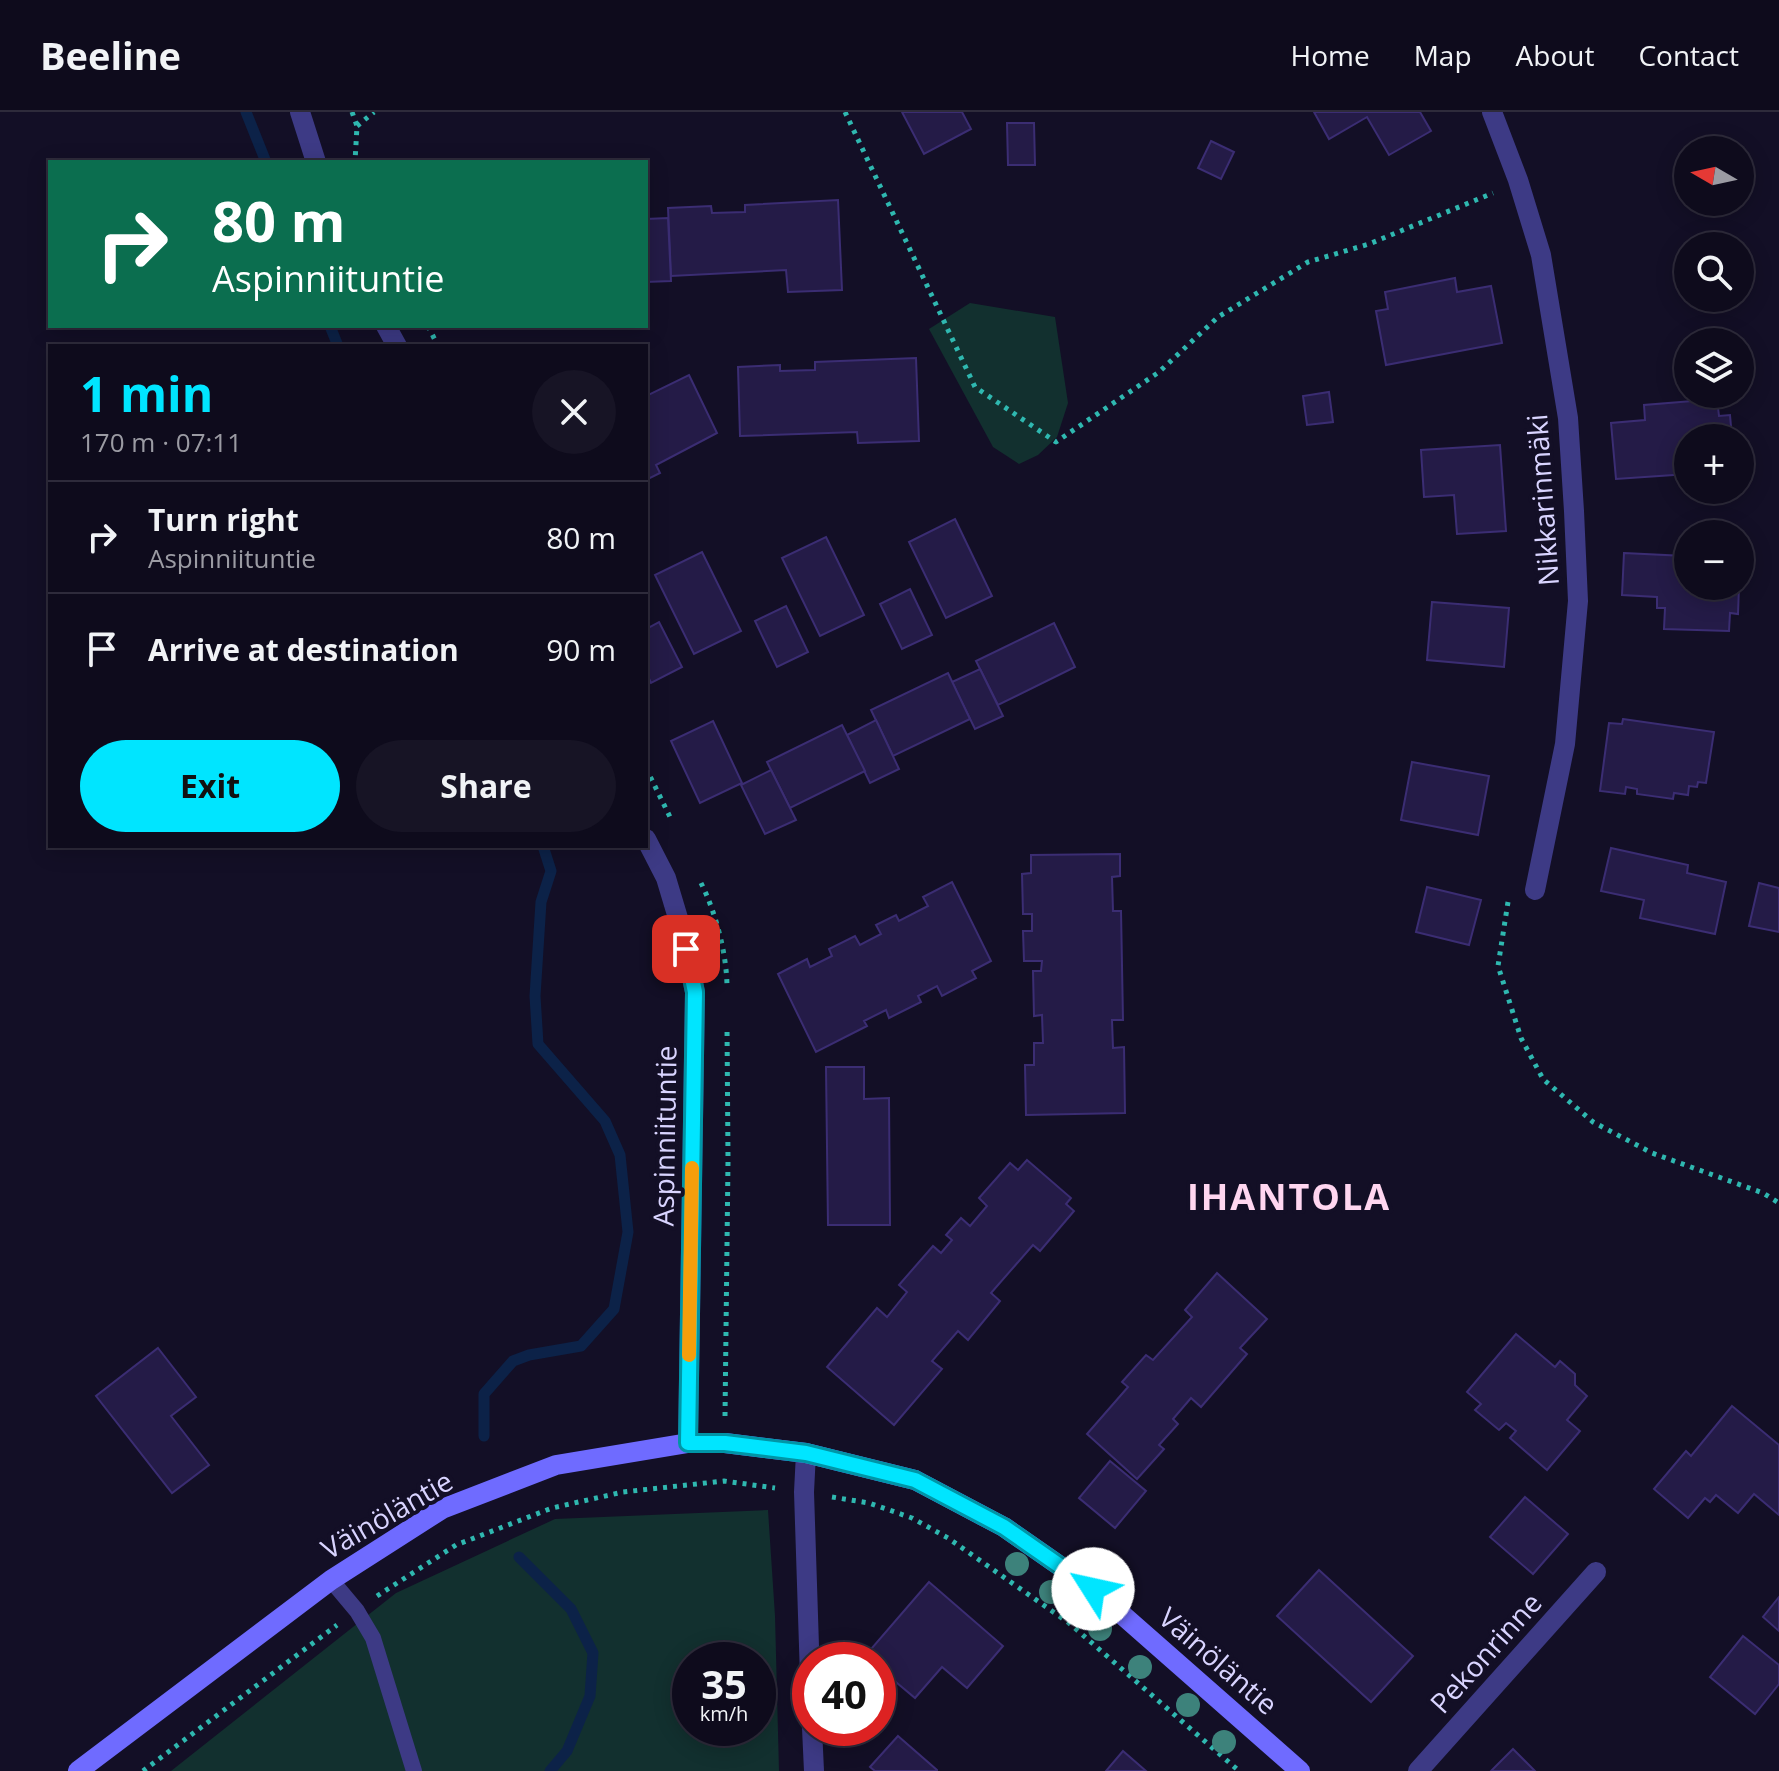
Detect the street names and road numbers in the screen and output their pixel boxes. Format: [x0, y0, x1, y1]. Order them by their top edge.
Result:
street label: Nikkarinmäki [1517, 413, 1567, 587]
street label: Aspinniituntie [643, 1045, 685, 1227]
street label: Väinöläntie [314, 1461, 459, 1567]
street label: Pekonrinne [1421, 1584, 1550, 1721]
street label: Väinöläntie [1151, 1598, 1286, 1722]

